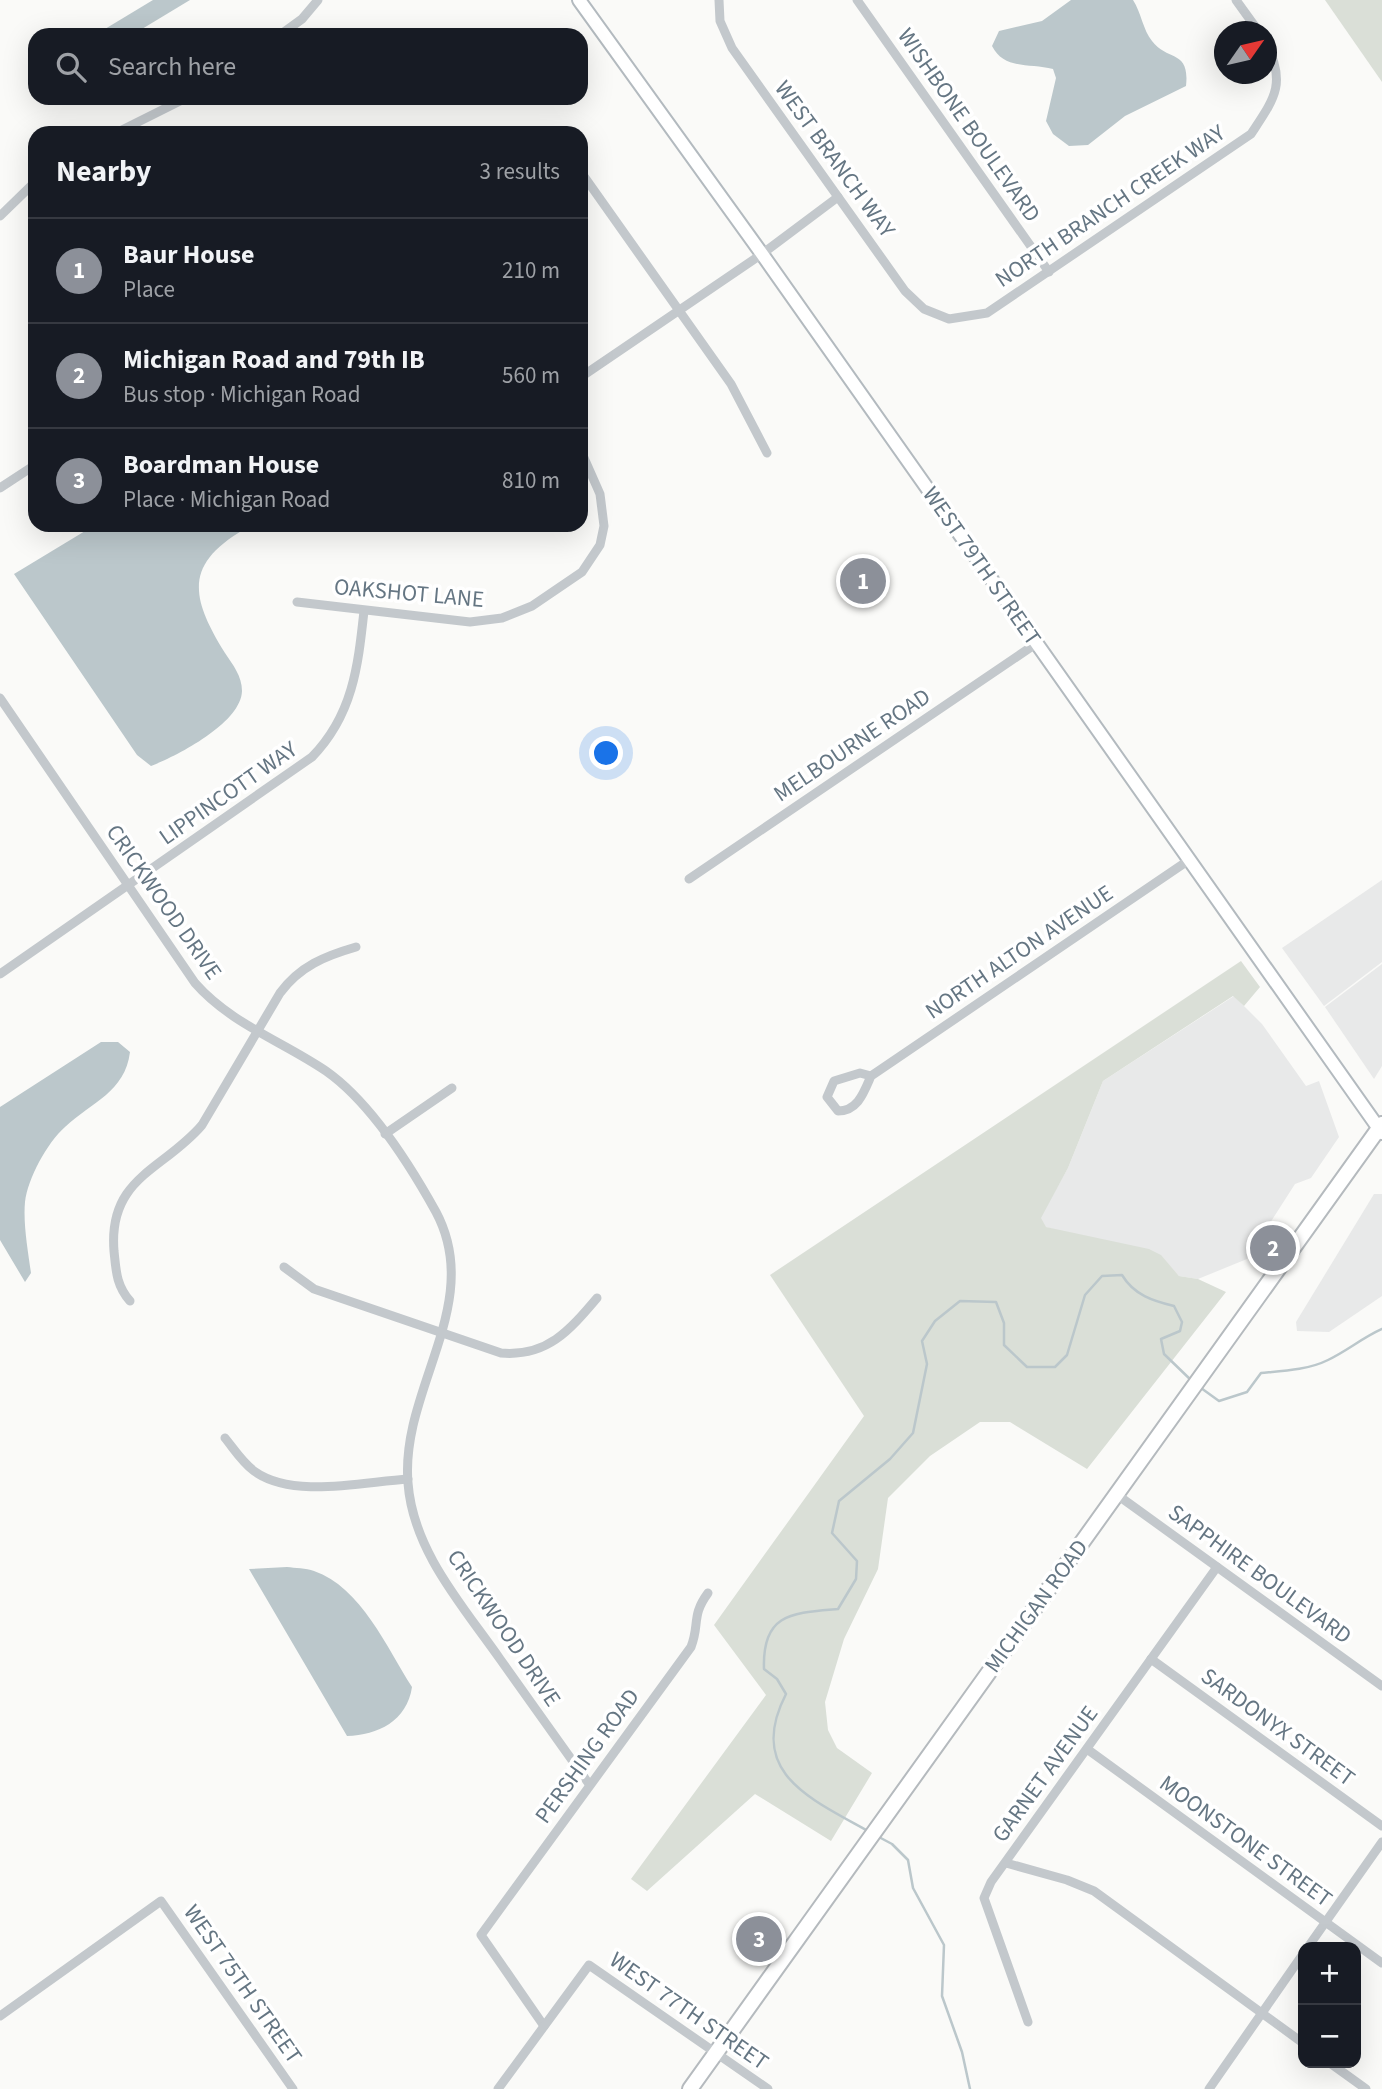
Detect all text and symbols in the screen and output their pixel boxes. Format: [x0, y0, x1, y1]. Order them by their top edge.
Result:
street label: WISHBONE BOULEVARD [890, 21, 1048, 229]
north arrow [1214, 21, 1277, 84]
search box [28, 28, 588, 105]
icon: search [52, 48, 90, 86]
text: Search here [108, 48, 236, 85]
street label: WEST BRANCH WAY [767, 74, 903, 244]
street label: NORTH BRANCH CREEK WAY [988, 117, 1232, 295]
text: Nearby [56, 150, 151, 193]
text: 3 results [480, 155, 560, 188]
text: Baur House [123, 236, 254, 273]
text: 1 [73, 254, 85, 287]
text: 210 m [502, 254, 560, 287]
text: Place [123, 273, 175, 306]
text: Michigan Road and 79th IB [123, 341, 425, 378]
text: 2 [73, 359, 85, 392]
text: 560 m [502, 359, 560, 392]
text: Bus stop · Michigan Road [123, 378, 360, 411]
text: Boardman House [123, 446, 319, 483]
text: 3 [73, 464, 85, 497]
text: 810 m [502, 464, 560, 497]
street label: WEST 79TH STREET [915, 480, 1049, 652]
text: Place · Michigan Road [123, 483, 330, 516]
pin: 1 [840, 555, 886, 607]
street label: OAKSHOT LANE [333, 570, 485, 616]
street label: MELBOURNE ROAD [767, 680, 937, 810]
street label: LIPPINCOTT WAY [152, 733, 304, 853]
your location [589, 736, 623, 770]
street label: CRICKWOOD DRIVE [98, 818, 230, 986]
street label: NORTH ALTON AVENUE [918, 877, 1120, 1027]
pin: 2 [1250, 1222, 1296, 1274]
street label: SAPPHIRE BOULEVARD [1161, 1496, 1359, 1652]
street label: MICHIGAN ROAD [976, 1532, 1096, 1680]
street label: CRICKWOOD DRIVE [439, 1543, 569, 1713]
street label: SARDONYX STREET [1194, 1660, 1362, 1794]
street label: PERSHING ROAD [527, 1682, 647, 1830]
street label: GARNET AVENUE [984, 1699, 1106, 1849]
street label: MOONSTONE STREET [1153, 1767, 1339, 1915]
street label: WEST 75TH STREET [176, 1898, 310, 2070]
pin: 3 [736, 1913, 782, 1965]
map controls [1298, 1942, 1361, 2068]
button: + [1298, 1942, 1361, 2005]
street label: WEST 77TH STREET [603, 1944, 775, 2078]
button: − [1298, 2005, 1361, 2068]

